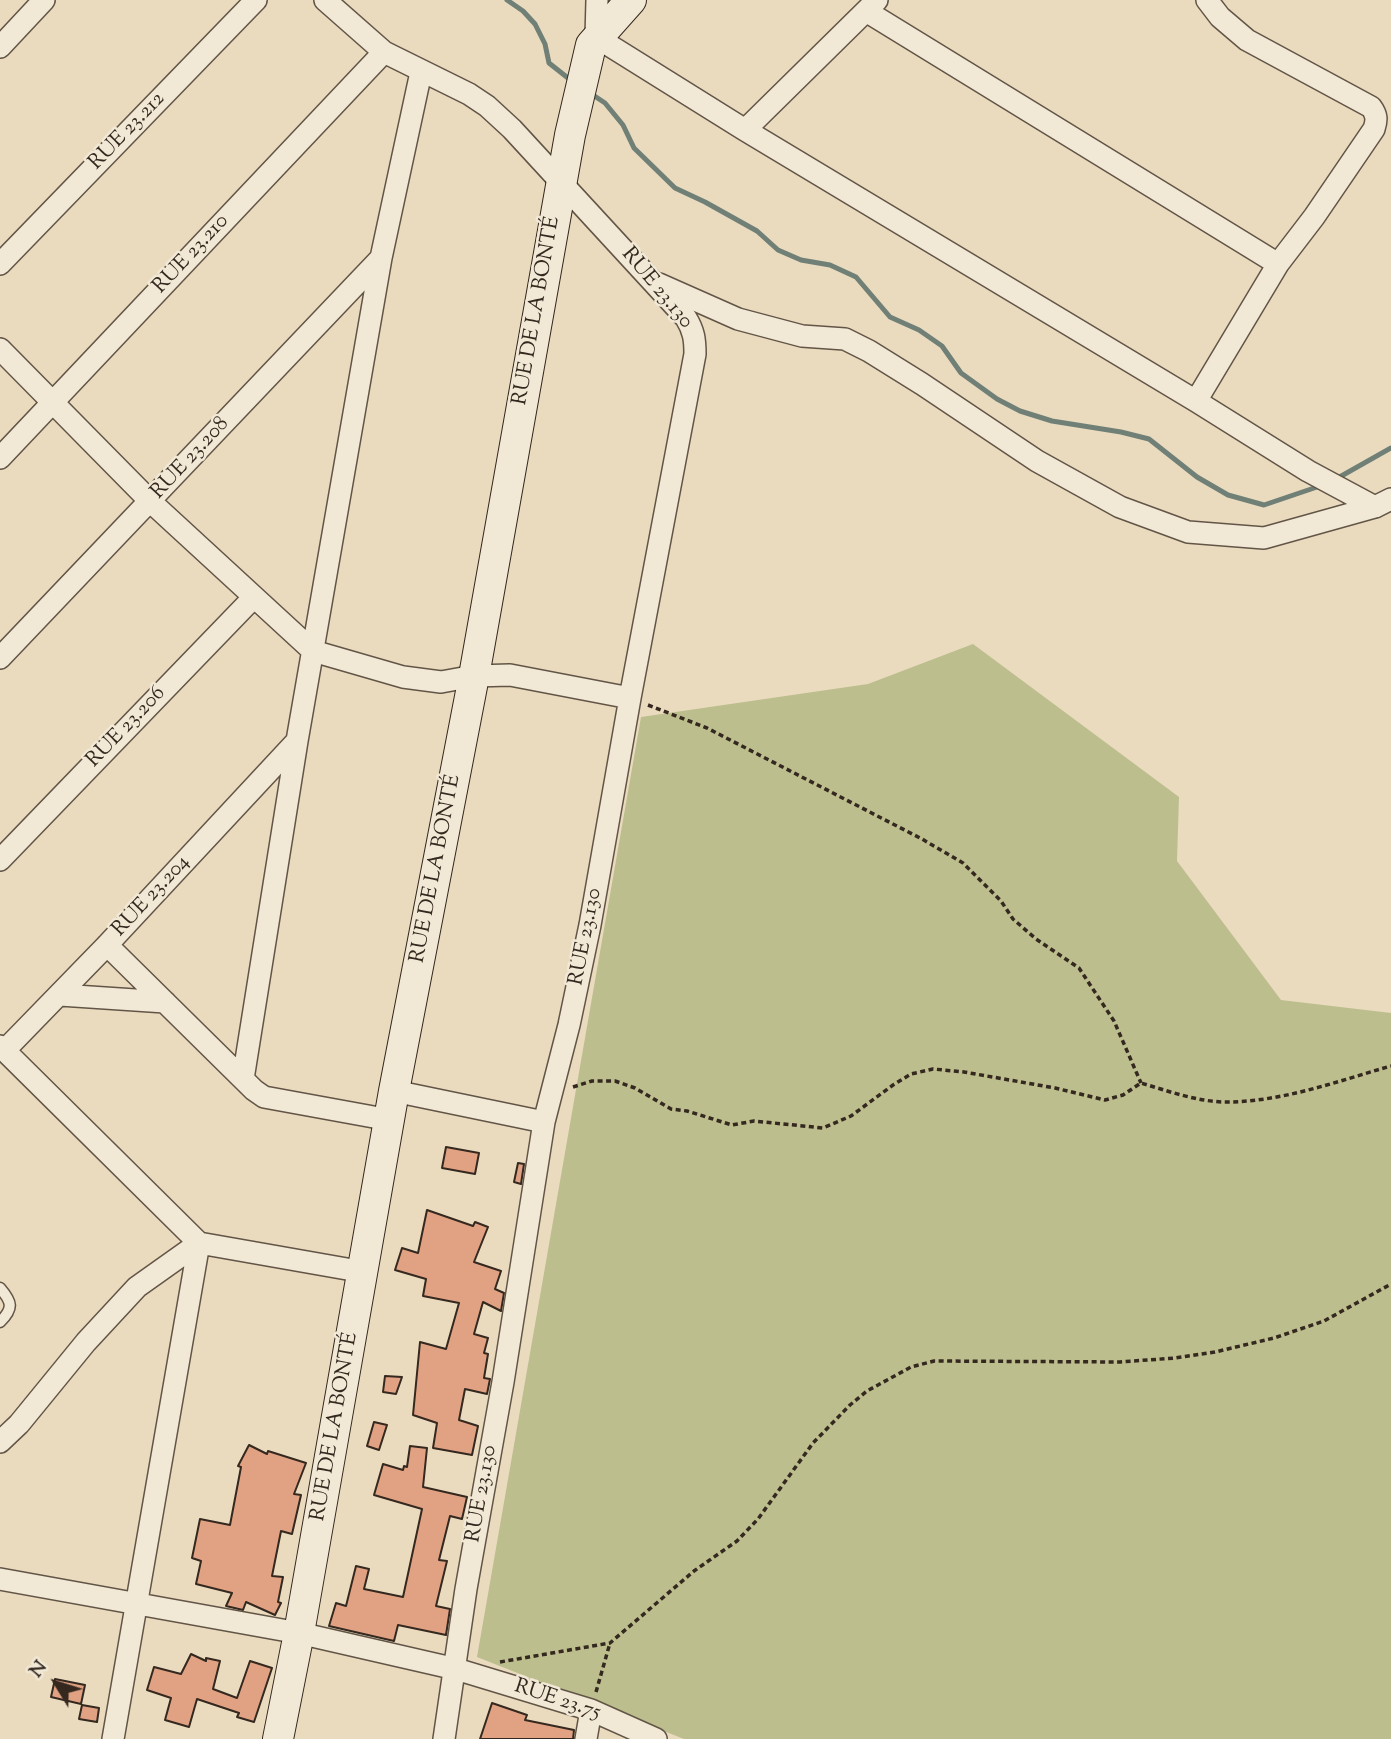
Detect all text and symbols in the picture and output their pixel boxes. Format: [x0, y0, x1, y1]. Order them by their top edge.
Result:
street label: RUE 23.212 [85, 88, 171, 176]
street label: RUE 23.210 [149, 210, 235, 300]
street label: RUE DE LA BONTÉ [509, 215, 567, 407]
street label: RUE 23.130 [615, 243, 697, 335]
street label: RUE 23.208 [147, 413, 235, 505]
street label: RUE 23.206 [82, 682, 172, 774]
street label: RUE DE LA BONTÉ [406, 773, 468, 965]
street label: RUE 23.204 [108, 851, 196, 943]
street label: RUE 23.130 [565, 886, 609, 988]
street label: RUE DE LA BONTÉ [307, 1331, 365, 1523]
street label: RUE 23.130 [462, 1443, 504, 1545]
north arrow [21, 1648, 91, 1718]
text: N [24, 1655, 54, 1684]
street label: RUE 23.75 [511, 1675, 603, 1727]

